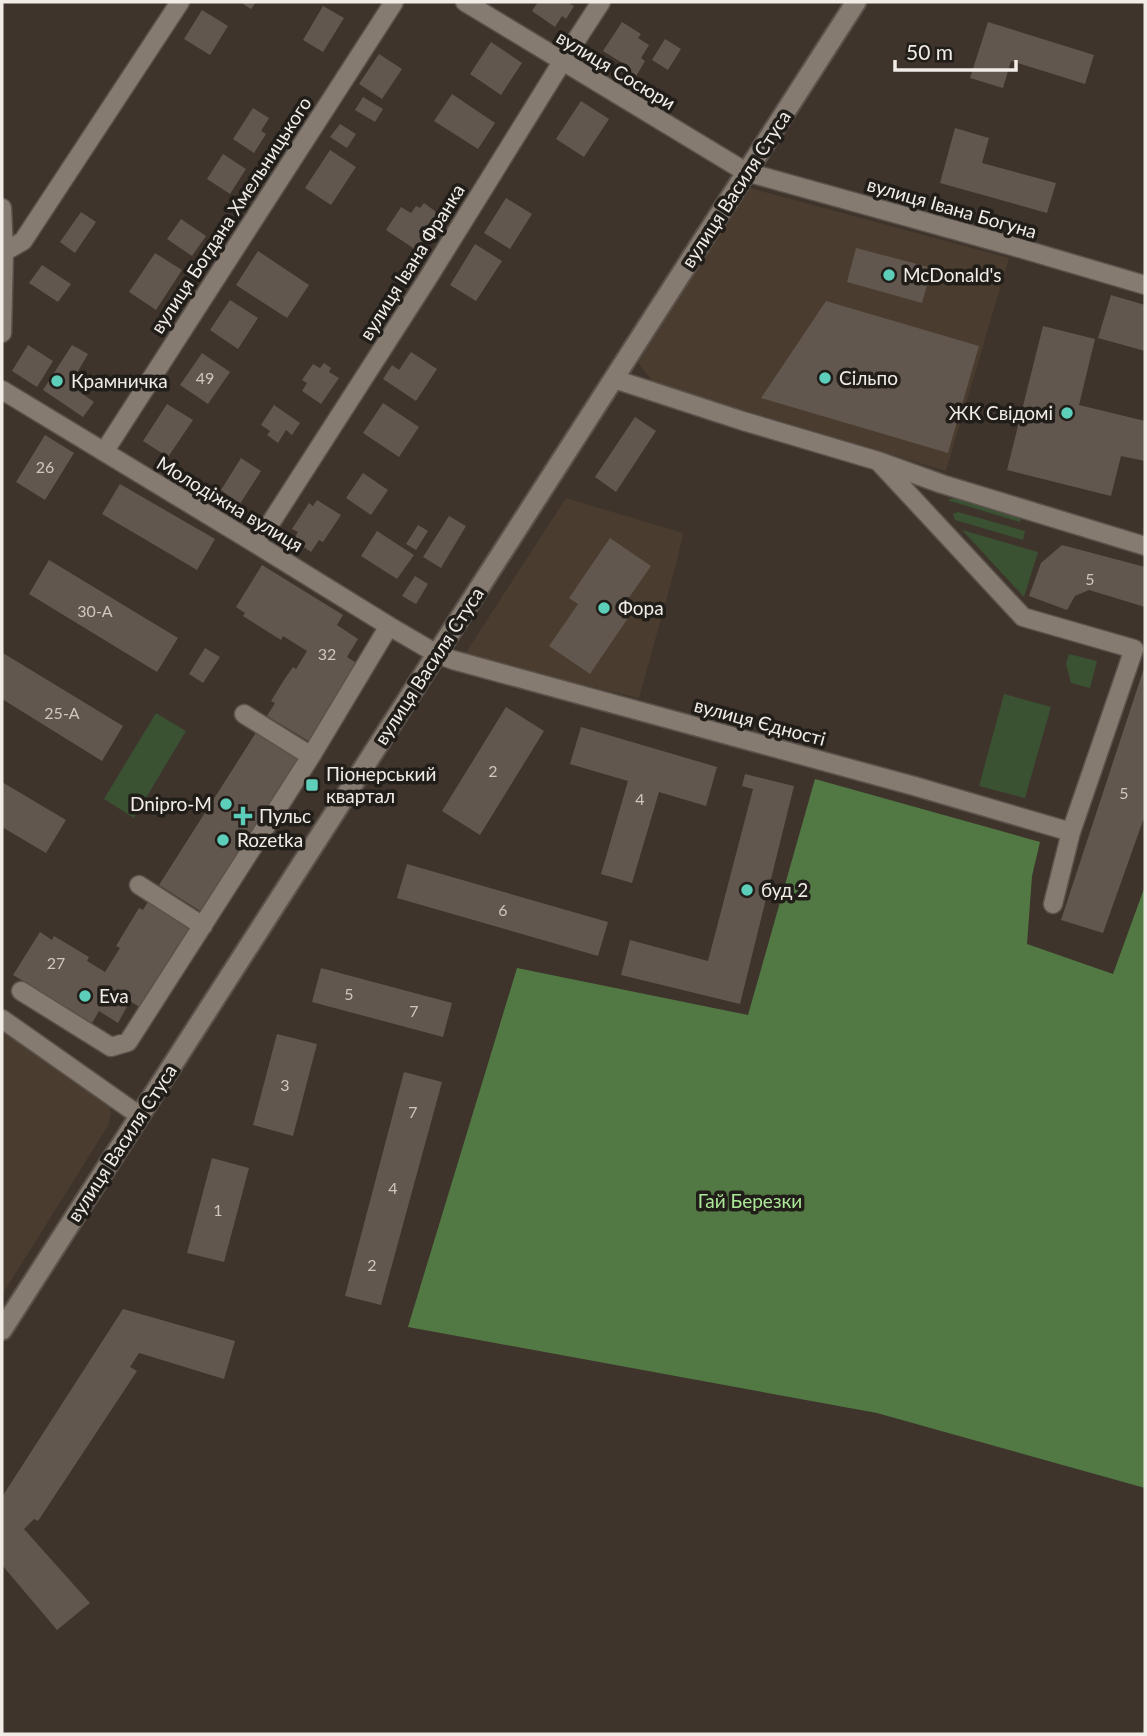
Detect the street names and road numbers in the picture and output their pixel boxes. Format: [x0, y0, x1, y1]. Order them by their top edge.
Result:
street label: вулиця Сосюри [553, 25, 680, 114]
street label: вулиця Богдана Хмельницького [145, 92, 316, 337]
street label: вулиця Василя Стуса [676, 106, 795, 272]
street label: вулиця Івана Богуна [865, 172, 1040, 243]
street label: вулиця Івана Франка [354, 179, 469, 344]
street label: Молодіжна вулиця [153, 451, 308, 556]
street label: вулиця Василя Стуса [369, 583, 488, 749]
street label: вулиця Єдності [692, 693, 828, 750]
street label: вулиця Василя Стуса [62, 1060, 181, 1226]

